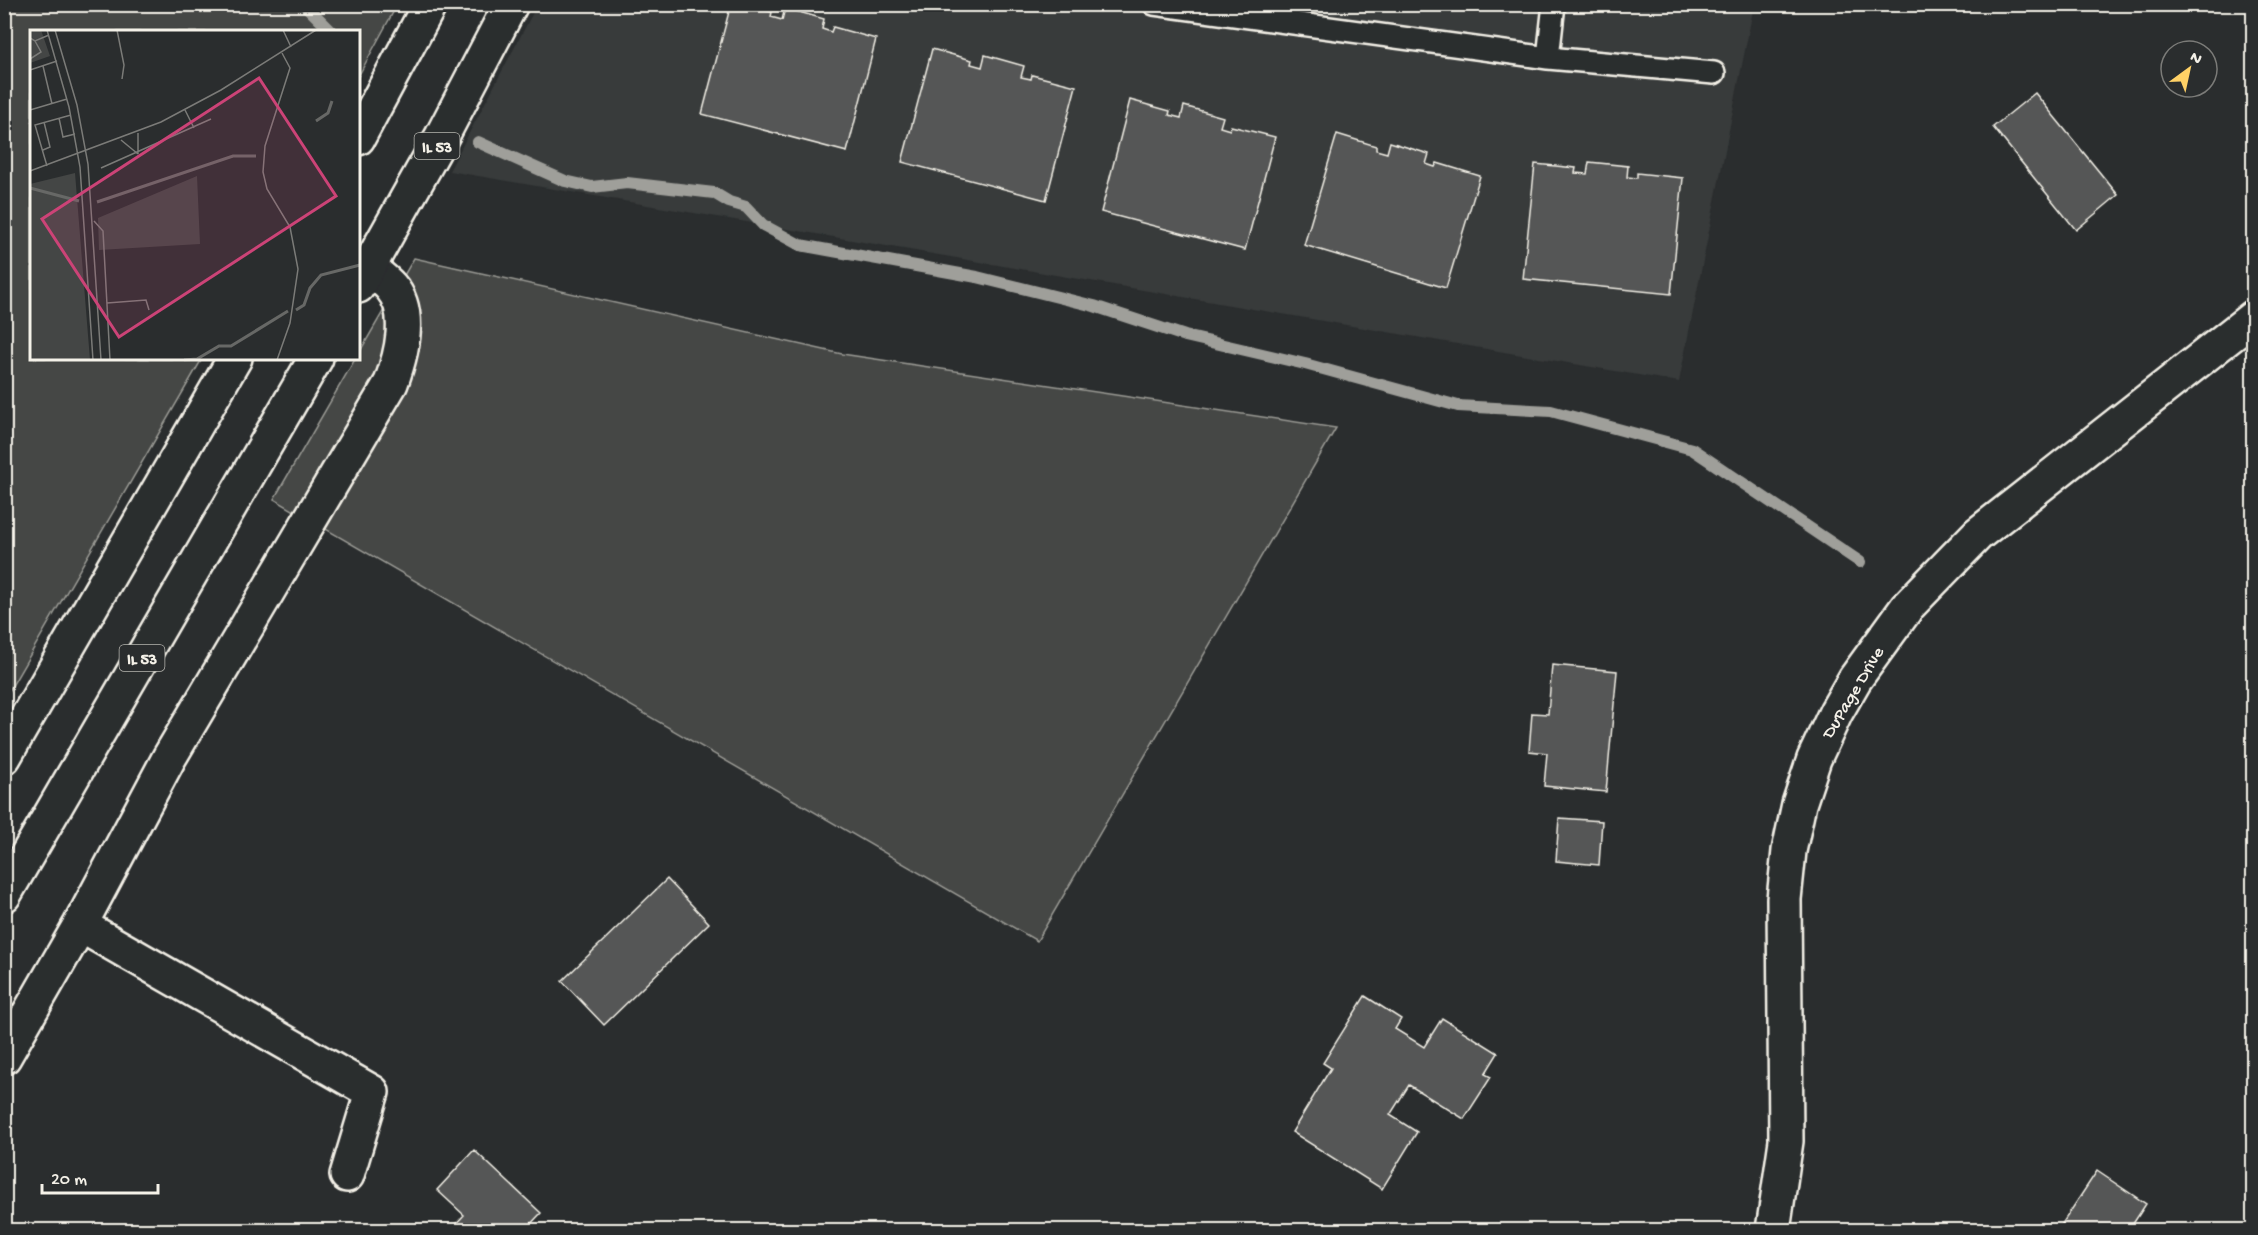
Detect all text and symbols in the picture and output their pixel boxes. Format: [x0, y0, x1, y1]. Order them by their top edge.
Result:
inset map [30, 30, 360, 360]
north arrow [2159, 39, 2219, 99]
text: N [2186, 49, 2205, 70]
road number: IL 53 [414, 133, 460, 159]
street label: DuPage Drive [1818, 643, 1890, 744]
road number: IL 53 [120, 645, 164, 671]
scale bar [42, 1157, 158, 1195]
text: 20 m [51, 1170, 87, 1191]

